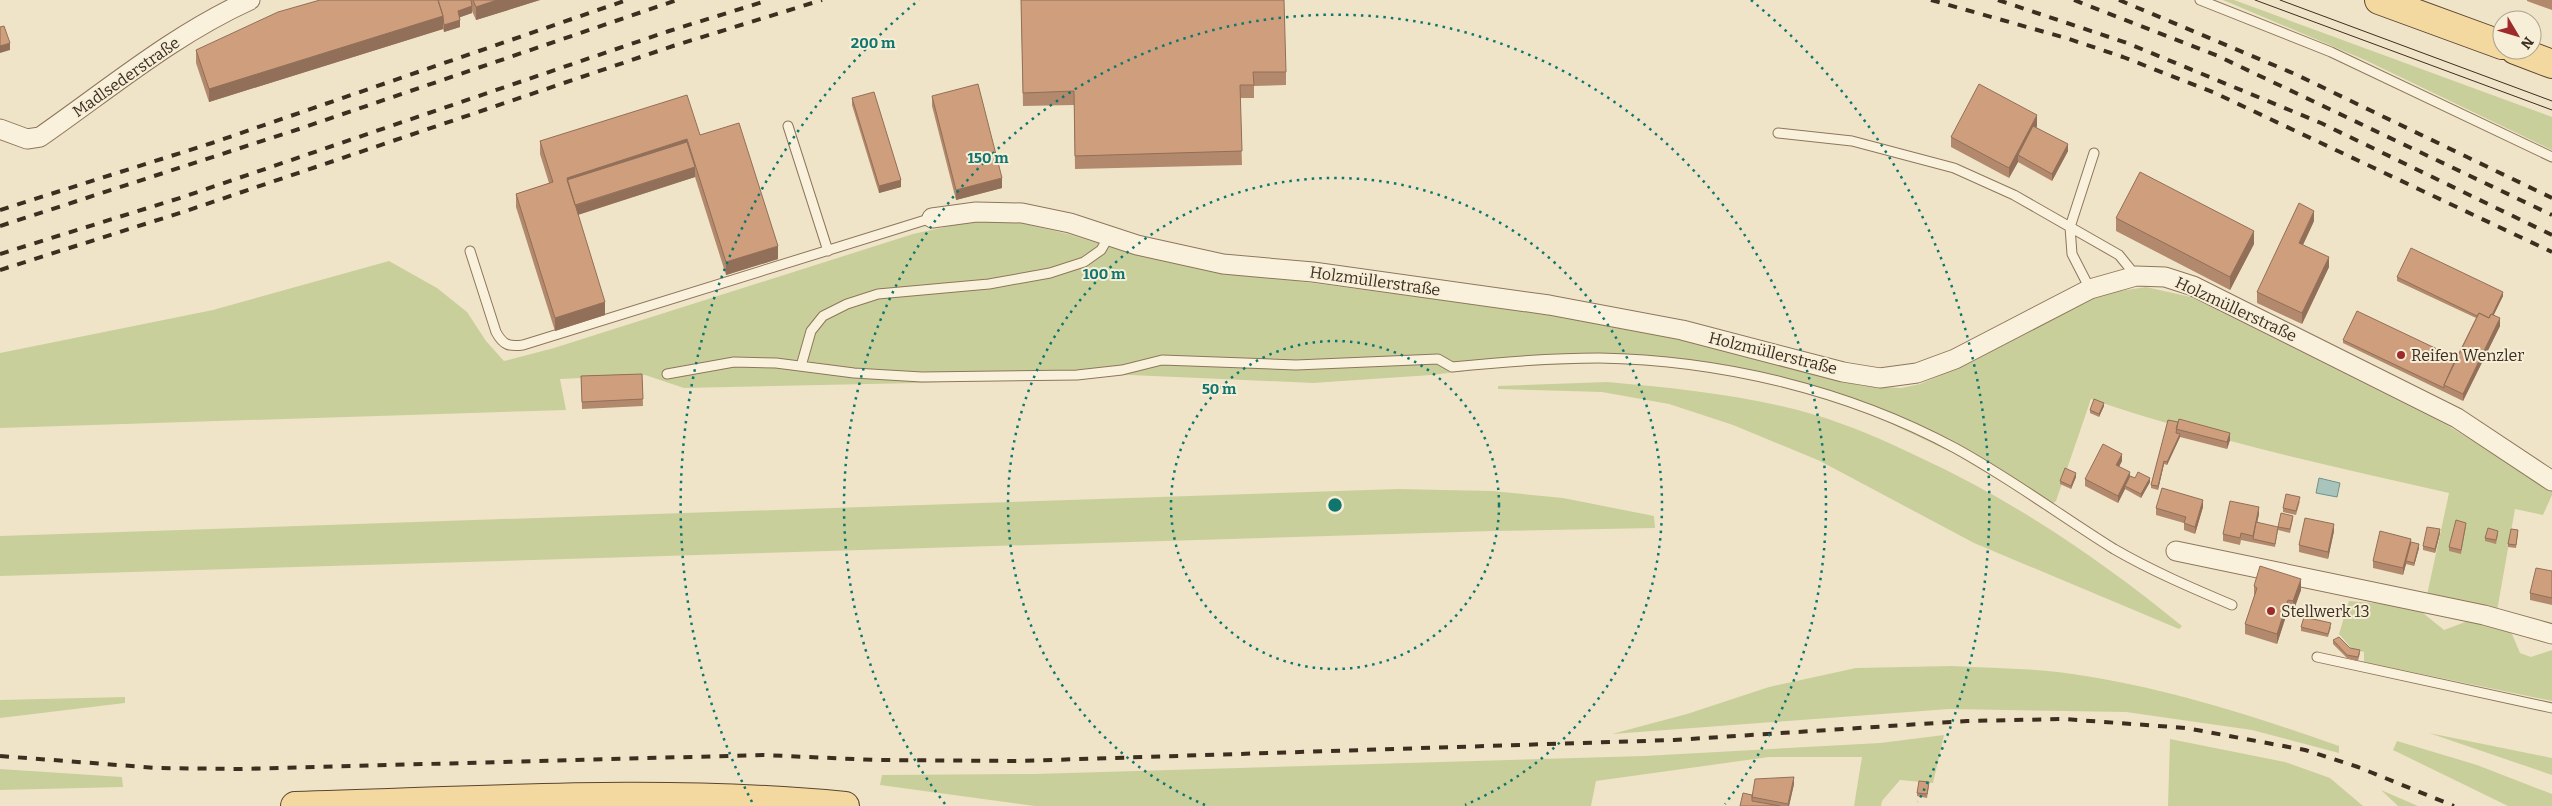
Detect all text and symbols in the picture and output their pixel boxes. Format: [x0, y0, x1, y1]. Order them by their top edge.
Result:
north arrow [2492, 10, 2542, 60]
street label: Madlsederstraße [69, 33, 183, 121]
text: N [2517, 33, 2537, 52]
text: 200 m [851, 34, 896, 52]
text: 150 m [967, 149, 1009, 167]
street label: Holzmüllerstraße [1308, 262, 1442, 300]
text: 100 m [1083, 265, 1126, 283]
street label: Holzmüllerstraße [2172, 273, 2300, 345]
street label: Holzmüllerstraße [1707, 328, 1839, 378]
place label: Reifen Wenzler [2411, 346, 2524, 365]
marker: Reifen Wenzler [2395, 349, 2407, 361]
text: 50 m [1202, 380, 1237, 398]
centre of rings [1326, 496, 1344, 514]
place label: Stellwerk 13 [2281, 602, 2370, 621]
marker: Stellwerk 13 [2265, 605, 2277, 617]

